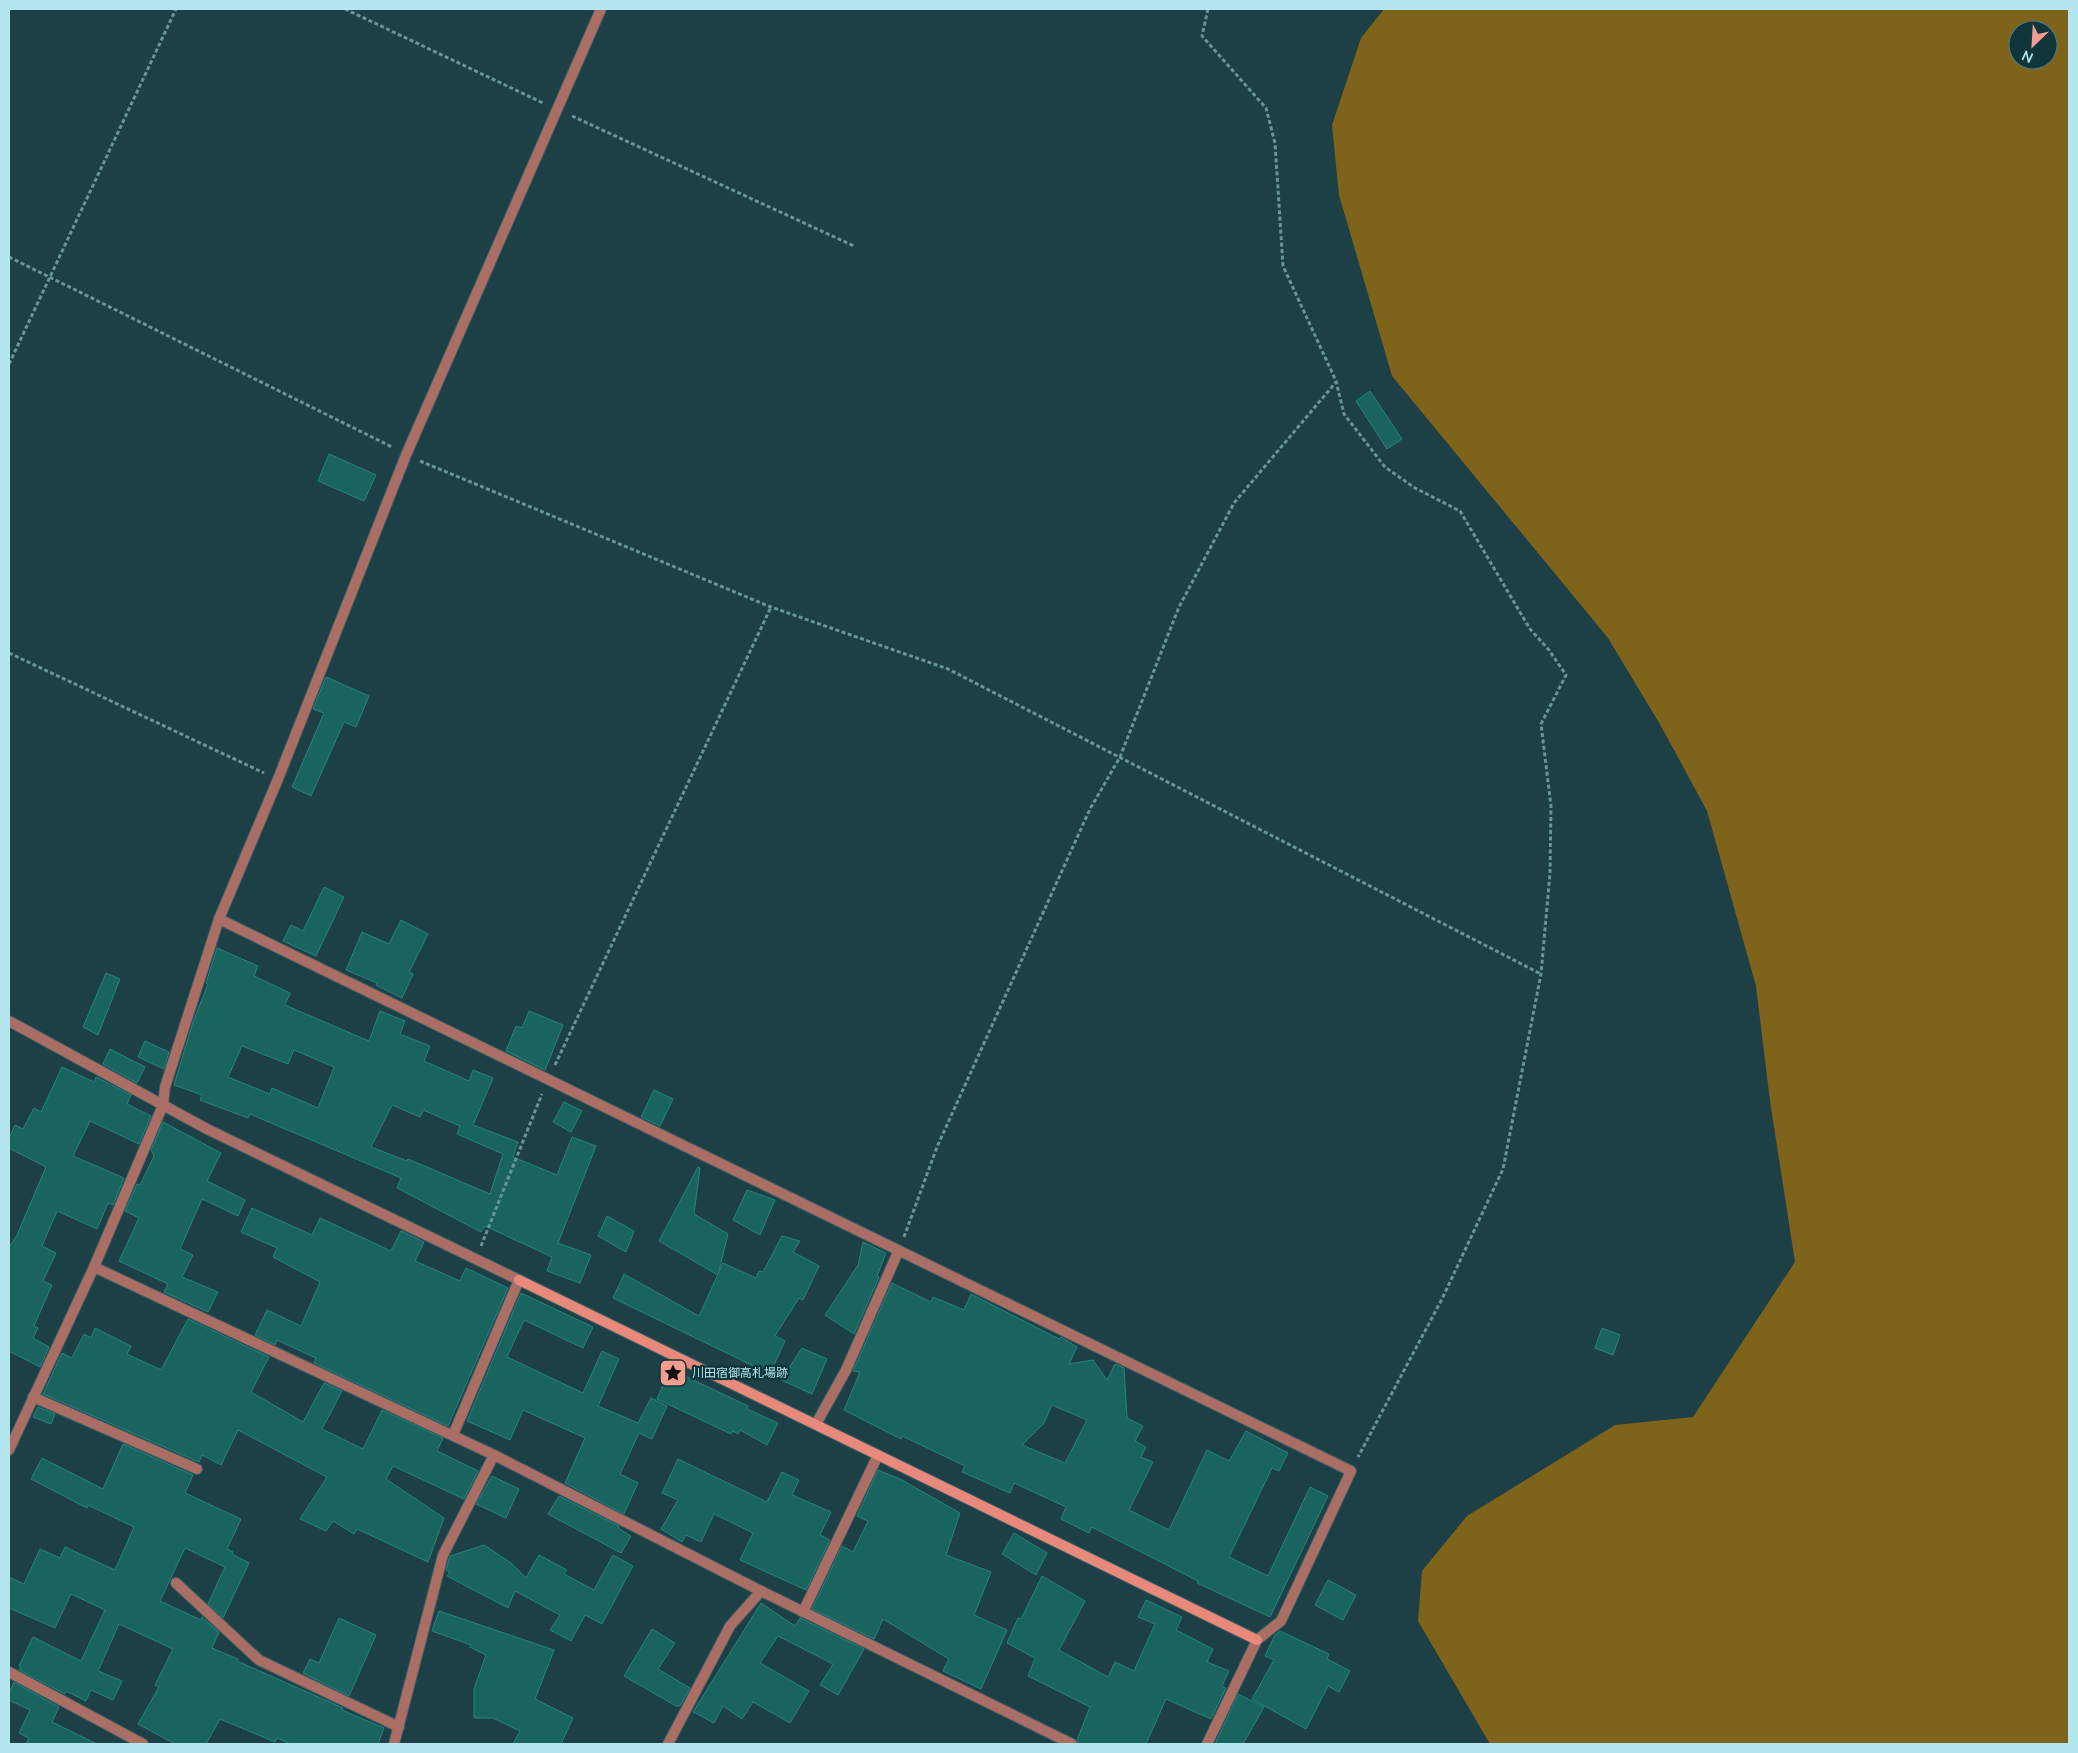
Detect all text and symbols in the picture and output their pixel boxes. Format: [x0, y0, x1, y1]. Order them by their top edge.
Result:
north arrow [2008, 20, 2058, 70]
text: N [2019, 46, 2036, 67]
place icon: 川田宿御高札場跡 [658, 1358, 688, 1388]
place label: 川田宿御高札場跡 [692, 1365, 788, 1381]

